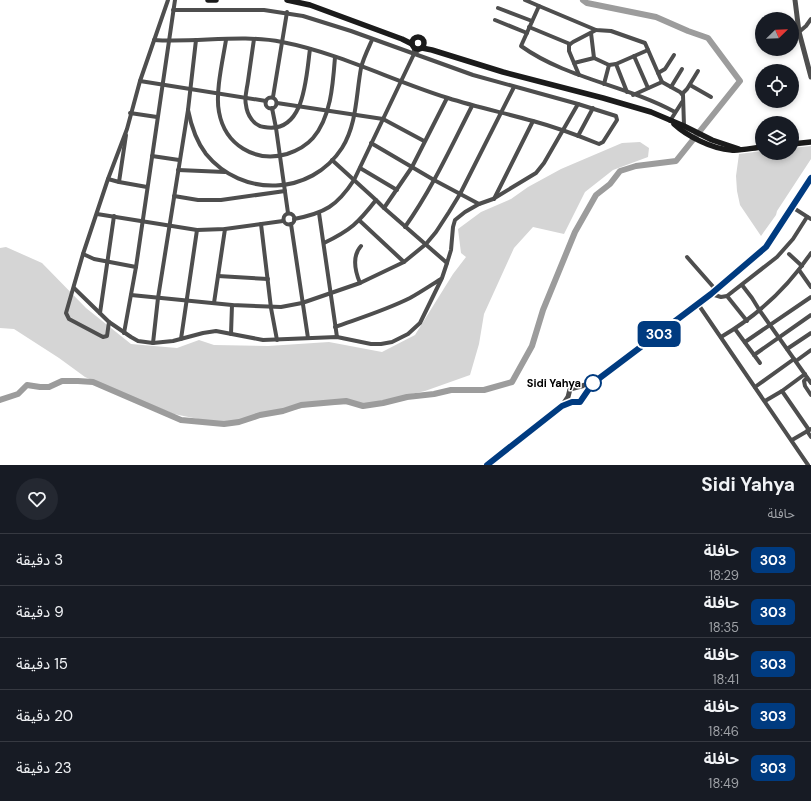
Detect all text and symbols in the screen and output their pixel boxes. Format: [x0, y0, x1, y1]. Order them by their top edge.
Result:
north arrow [755, 12, 799, 56]
map controls [755, 12, 799, 160]
button: locate [755, 64, 799, 108]
button: layers [755, 116, 799, 160]
line badge: 303 [636, 321, 682, 347]
text: 303 [646, 325, 672, 343]
marker: Sidi Yahya [584, 374, 602, 392]
place label: Sidi Yahya [527, 376, 581, 390]
text: Sidi Yahya [701, 472, 795, 497]
button: heart [16, 478, 58, 520]
text: حافلة [768, 505, 795, 522]
text: حافلة [704, 541, 739, 561]
text: 3 دقيقة [16, 550, 63, 570]
text: 303 [760, 551, 786, 569]
text: 18:29 [709, 567, 739, 584]
text: حافلة [704, 593, 739, 613]
text: 9 دقيقة [16, 602, 64, 622]
text: 303 [760, 603, 786, 621]
text: 18:35 [709, 619, 739, 636]
text: حافلة [704, 645, 739, 665]
text: 15 دقيقة [16, 654, 68, 674]
text: 303 [760, 655, 786, 673]
text: 18:41 [712, 671, 739, 688]
text: حافلة [704, 697, 739, 717]
text: 20 دقيقة [16, 706, 73, 726]
text: 303 [760, 707, 786, 725]
text: 18:46 [708, 723, 739, 740]
text: حافلة [704, 749, 739, 769]
text: 23 دقيقة [16, 758, 72, 778]
text: 303 [760, 759, 786, 777]
text: 18:49 [708, 775, 739, 792]

